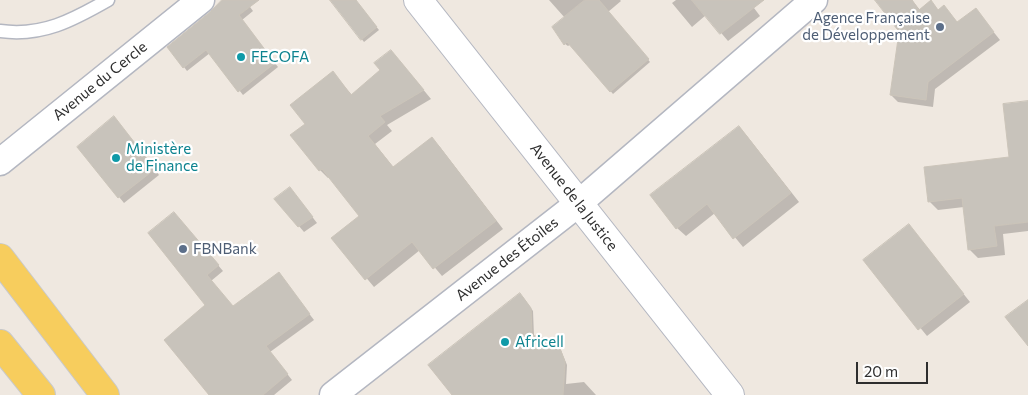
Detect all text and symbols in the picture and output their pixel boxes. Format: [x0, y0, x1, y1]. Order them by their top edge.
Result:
place label: Agence Française de Développement [802, 9, 930, 44]
marker: Agence Française de Développement [934, 21, 946, 33]
street label: Avenue du Cercle [49, 38, 151, 124]
place label: FECOFA [251, 48, 309, 66]
marker: FECOFA [235, 51, 247, 63]
place label: Ministère de Finance [126, 140, 198, 175]
street label: Avenue de la Justice [526, 140, 622, 254]
marker: Ministère de Finance [110, 152, 122, 164]
street label: Avenue des Étoiles [452, 213, 562, 305]
place label: FBNBank [193, 240, 257, 258]
marker: FBNBank [177, 243, 189, 255]
place label: Africell [515, 333, 564, 351]
marker: Africell [499, 336, 511, 348]
scale bar [858, 352, 930, 384]
text: 20 m [864, 362, 898, 380]

